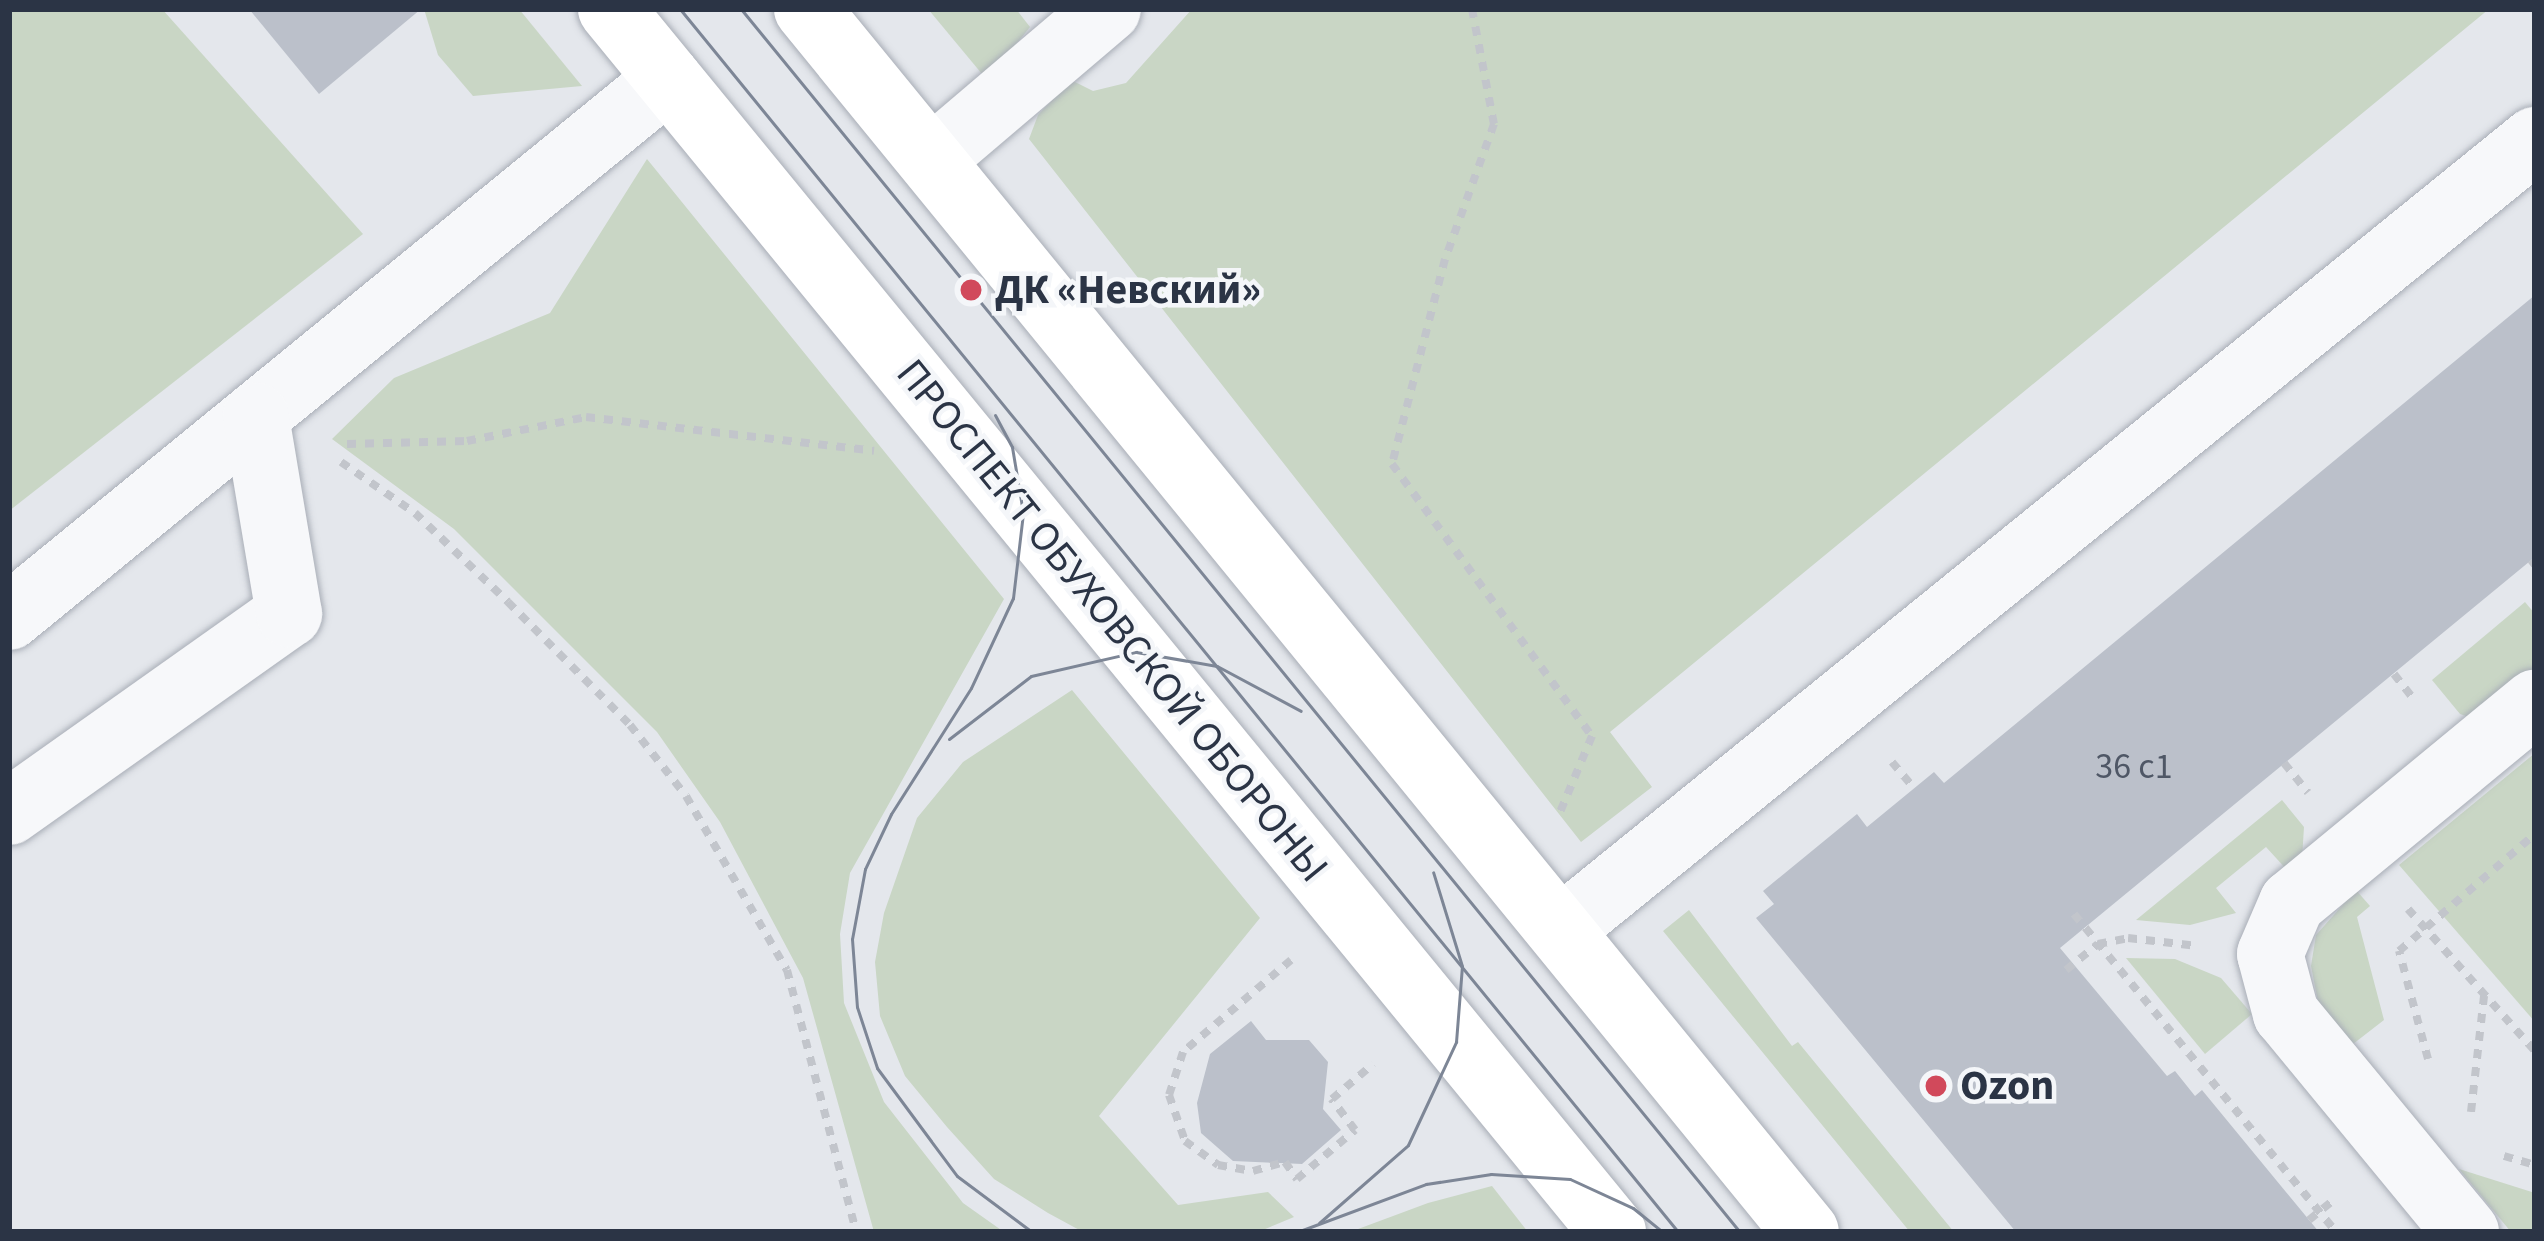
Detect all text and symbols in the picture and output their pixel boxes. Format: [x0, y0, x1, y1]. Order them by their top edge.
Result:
place label: ДК «Невский» [995, 265, 1261, 315]
marker: ДК «Невский» [958, 277, 984, 303]
street label: ПРОСПЕКТ ОБУХОВСКОЙ ОБОРОНЫ [885, 350, 1339, 892]
house number: 36 с1 [2095, 745, 2173, 789]
place label: Ozon [1960, 1061, 2054, 1111]
marker: Ozon [1923, 1073, 1949, 1099]

